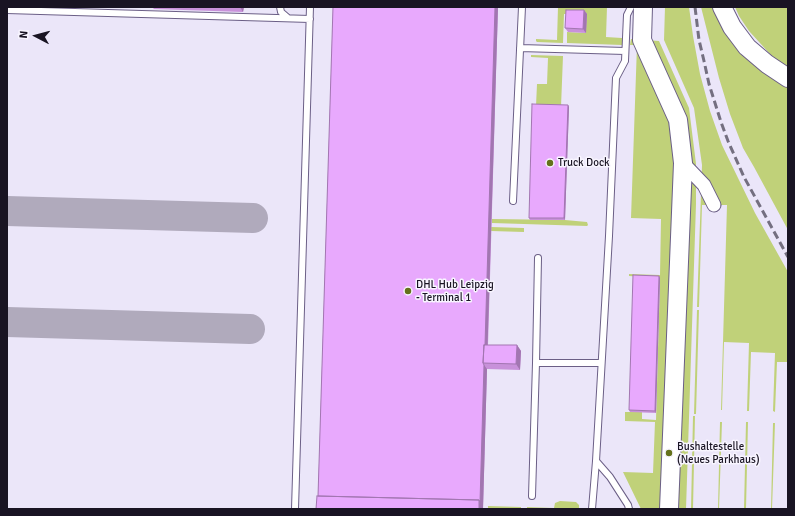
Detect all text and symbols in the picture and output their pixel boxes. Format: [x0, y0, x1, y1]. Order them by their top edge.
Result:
north arrow [16, 16, 56, 56]
text: N [17, 30, 30, 39]
place label: Truck Dock [558, 156, 610, 170]
marker: Truck Dock [545, 158, 555, 168]
place label: DHL Hub Leipzig - Terminal 1 [416, 278, 494, 304]
marker: DHL Hub Leipzig - Terminal 1 [403, 286, 413, 296]
place label: Bushaltestelle (Neues Parkhaus) [677, 440, 760, 466]
marker: Bushaltestelle (Neues Parkhaus) [664, 448, 674, 458]

